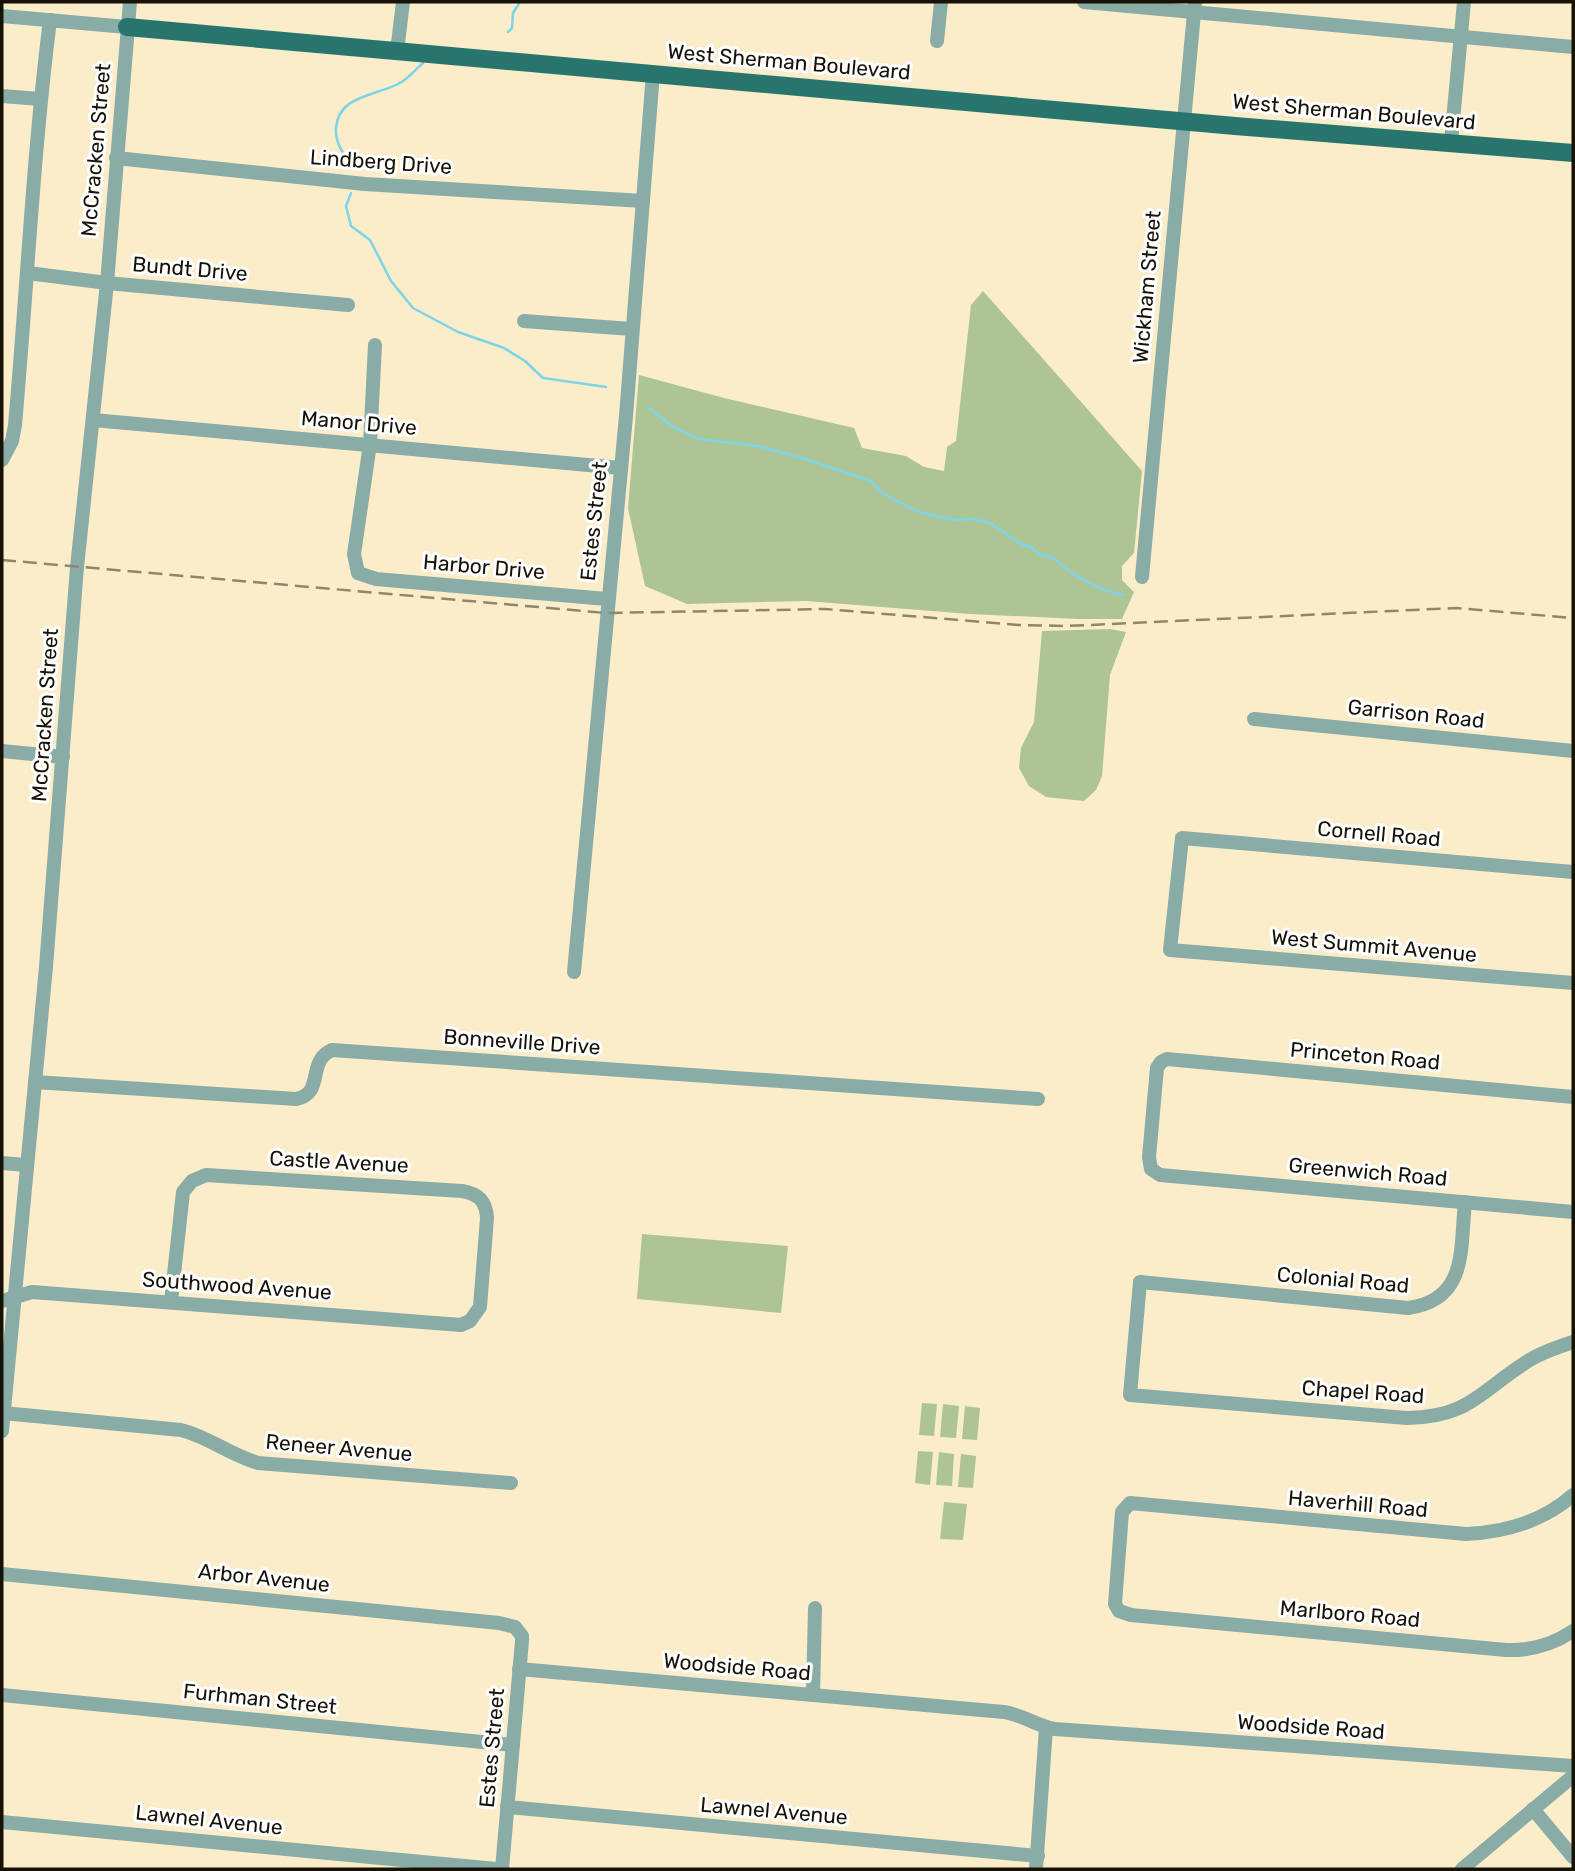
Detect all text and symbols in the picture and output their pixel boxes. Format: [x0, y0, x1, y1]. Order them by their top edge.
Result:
street label: West Sherman Boulevard [666, 38, 912, 85]
street label: McCracken Street [75, 62, 116, 238]
street label: West Sherman Boulevard [1231, 88, 1477, 135]
street label: Lindberg Drive [309, 144, 453, 179]
street label: Wickham Street [1127, 210, 1166, 364]
street label: Bundt Drive [131, 251, 249, 286]
street label: Manor Drive [300, 405, 418, 440]
street label: Estes Street [575, 460, 612, 582]
street label: Harbor Drive [422, 549, 546, 584]
street label: McCracken Street [26, 627, 63, 803]
street label: Garrison Road [1346, 694, 1486, 733]
street label: Cornell Road [1316, 816, 1442, 851]
street label: West Summit Avenue [1270, 924, 1478, 967]
street label: Bonneville Drive [443, 1024, 601, 1059]
street label: Princeton Road [1289, 1036, 1441, 1075]
street label: Castle Avenue [269, 1145, 409, 1178]
street label: Greenwich Road [1288, 1152, 1449, 1191]
street label: Colonial Road [1276, 1261, 1410, 1298]
street label: Southwood Avenue [141, 1266, 333, 1305]
street label: Chapel Road [1301, 1375, 1425, 1408]
street label: Reneer Avenue [265, 1429, 413, 1466]
street label: Haverhill Road [1287, 1485, 1429, 1522]
street label: Arbor Avenue [197, 1558, 331, 1597]
street label: Marlboro Road [1279, 1595, 1421, 1632]
street label: Woodside Road [662, 1648, 812, 1685]
street label: Furhman Street [182, 1678, 338, 1719]
street label: Estes Street [474, 1687, 509, 1809]
street label: Woodside Road [1236, 1709, 1386, 1744]
street label: Lawnel Avenue [699, 1792, 849, 1829]
street label: Lawnel Avenue [134, 1799, 284, 1840]

